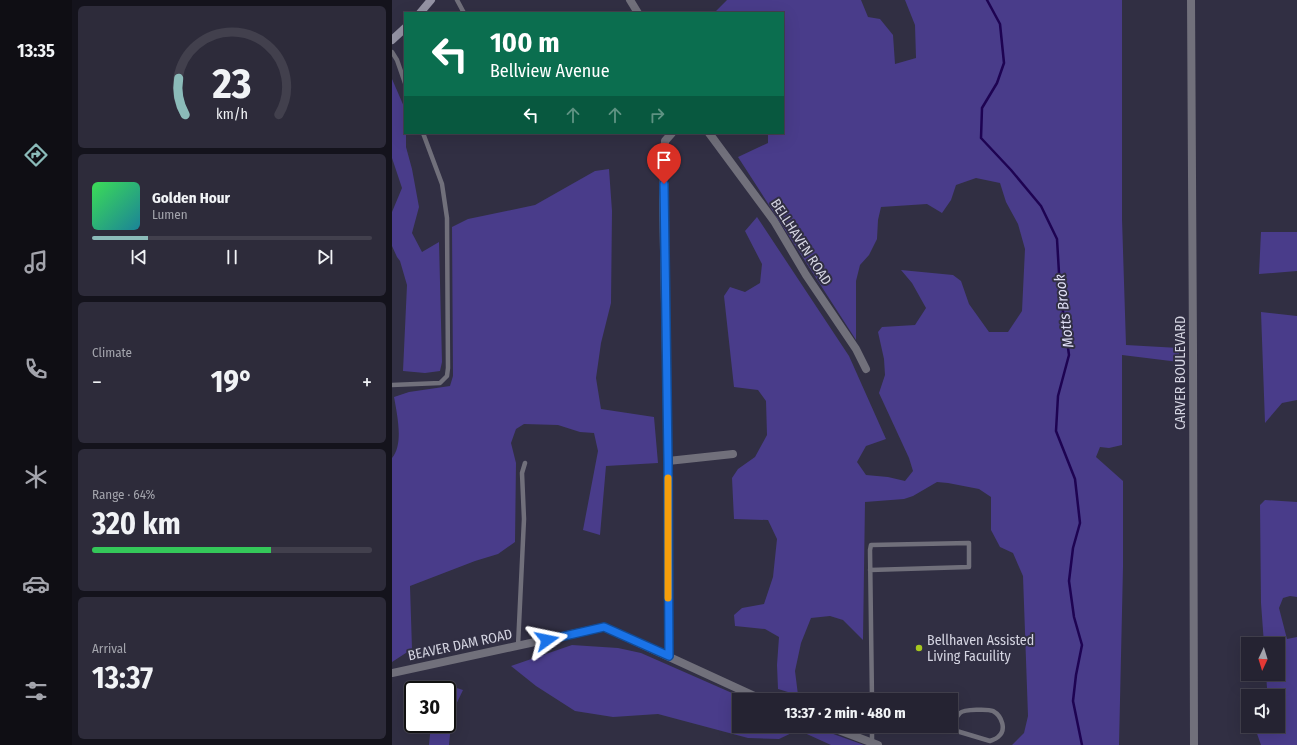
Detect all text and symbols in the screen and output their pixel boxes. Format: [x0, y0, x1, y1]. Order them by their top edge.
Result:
text: 100 m [490, 26, 560, 59]
icon: left [424, 28, 476, 80]
text: 13:35 [17, 40, 55, 62]
text: 23 [212, 59, 251, 109]
text: Bellview Avenue [490, 60, 610, 82]
icon: left [520, 104, 542, 126]
icon: ahead [562, 104, 584, 126]
icon: ahead [604, 104, 626, 126]
icon: right [646, 104, 668, 126]
text: km/h [216, 105, 248, 122]
icon: directions [22, 141, 50, 169]
pin [647, 143, 681, 184]
icon: arrive [653, 149, 675, 171]
text: Golden Hour [152, 189, 230, 207]
street label: BELLHAVEN ROAD [767, 196, 835, 288]
text: Lumen [152, 207, 188, 222]
icon: previous [128, 246, 150, 268]
icon: pause [221, 246, 243, 268]
icon: next [314, 246, 336, 268]
icon: music [22, 248, 50, 276]
water label: Motts Brook [1050, 273, 1077, 349]
street label: CARVER BOULEVARD [1172, 316, 1189, 430]
text: Climate [92, 345, 132, 360]
icon: phone [22, 355, 50, 383]
text: 19° [211, 364, 253, 400]
text: − [92, 369, 102, 396]
text: + [362, 369, 372, 396]
icon: climate [22, 463, 50, 491]
text: Range · 64% [92, 487, 155, 502]
text: 320 km [92, 506, 181, 542]
icon: car [22, 570, 50, 598]
position arrow [526, 619, 568, 661]
street label: BEAVER DAM ROAD [406, 626, 514, 664]
place label: Bellhaven Assisted Living Facuility [927, 632, 1034, 665]
north arrow [1241, 637, 1285, 681]
map controls [1241, 637, 1285, 733]
text: Arrival [92, 641, 126, 656]
marker: Bellhaven Assisted Living Facuility [914, 643, 924, 653]
text: 13:37 [92, 660, 153, 696]
icon: filters [22, 677, 50, 705]
speed limit sign: 30 [404, 681, 456, 733]
button: sound [1241, 689, 1285, 733]
text: 13:37 · 2 min · 480 m [784, 704, 906, 722]

